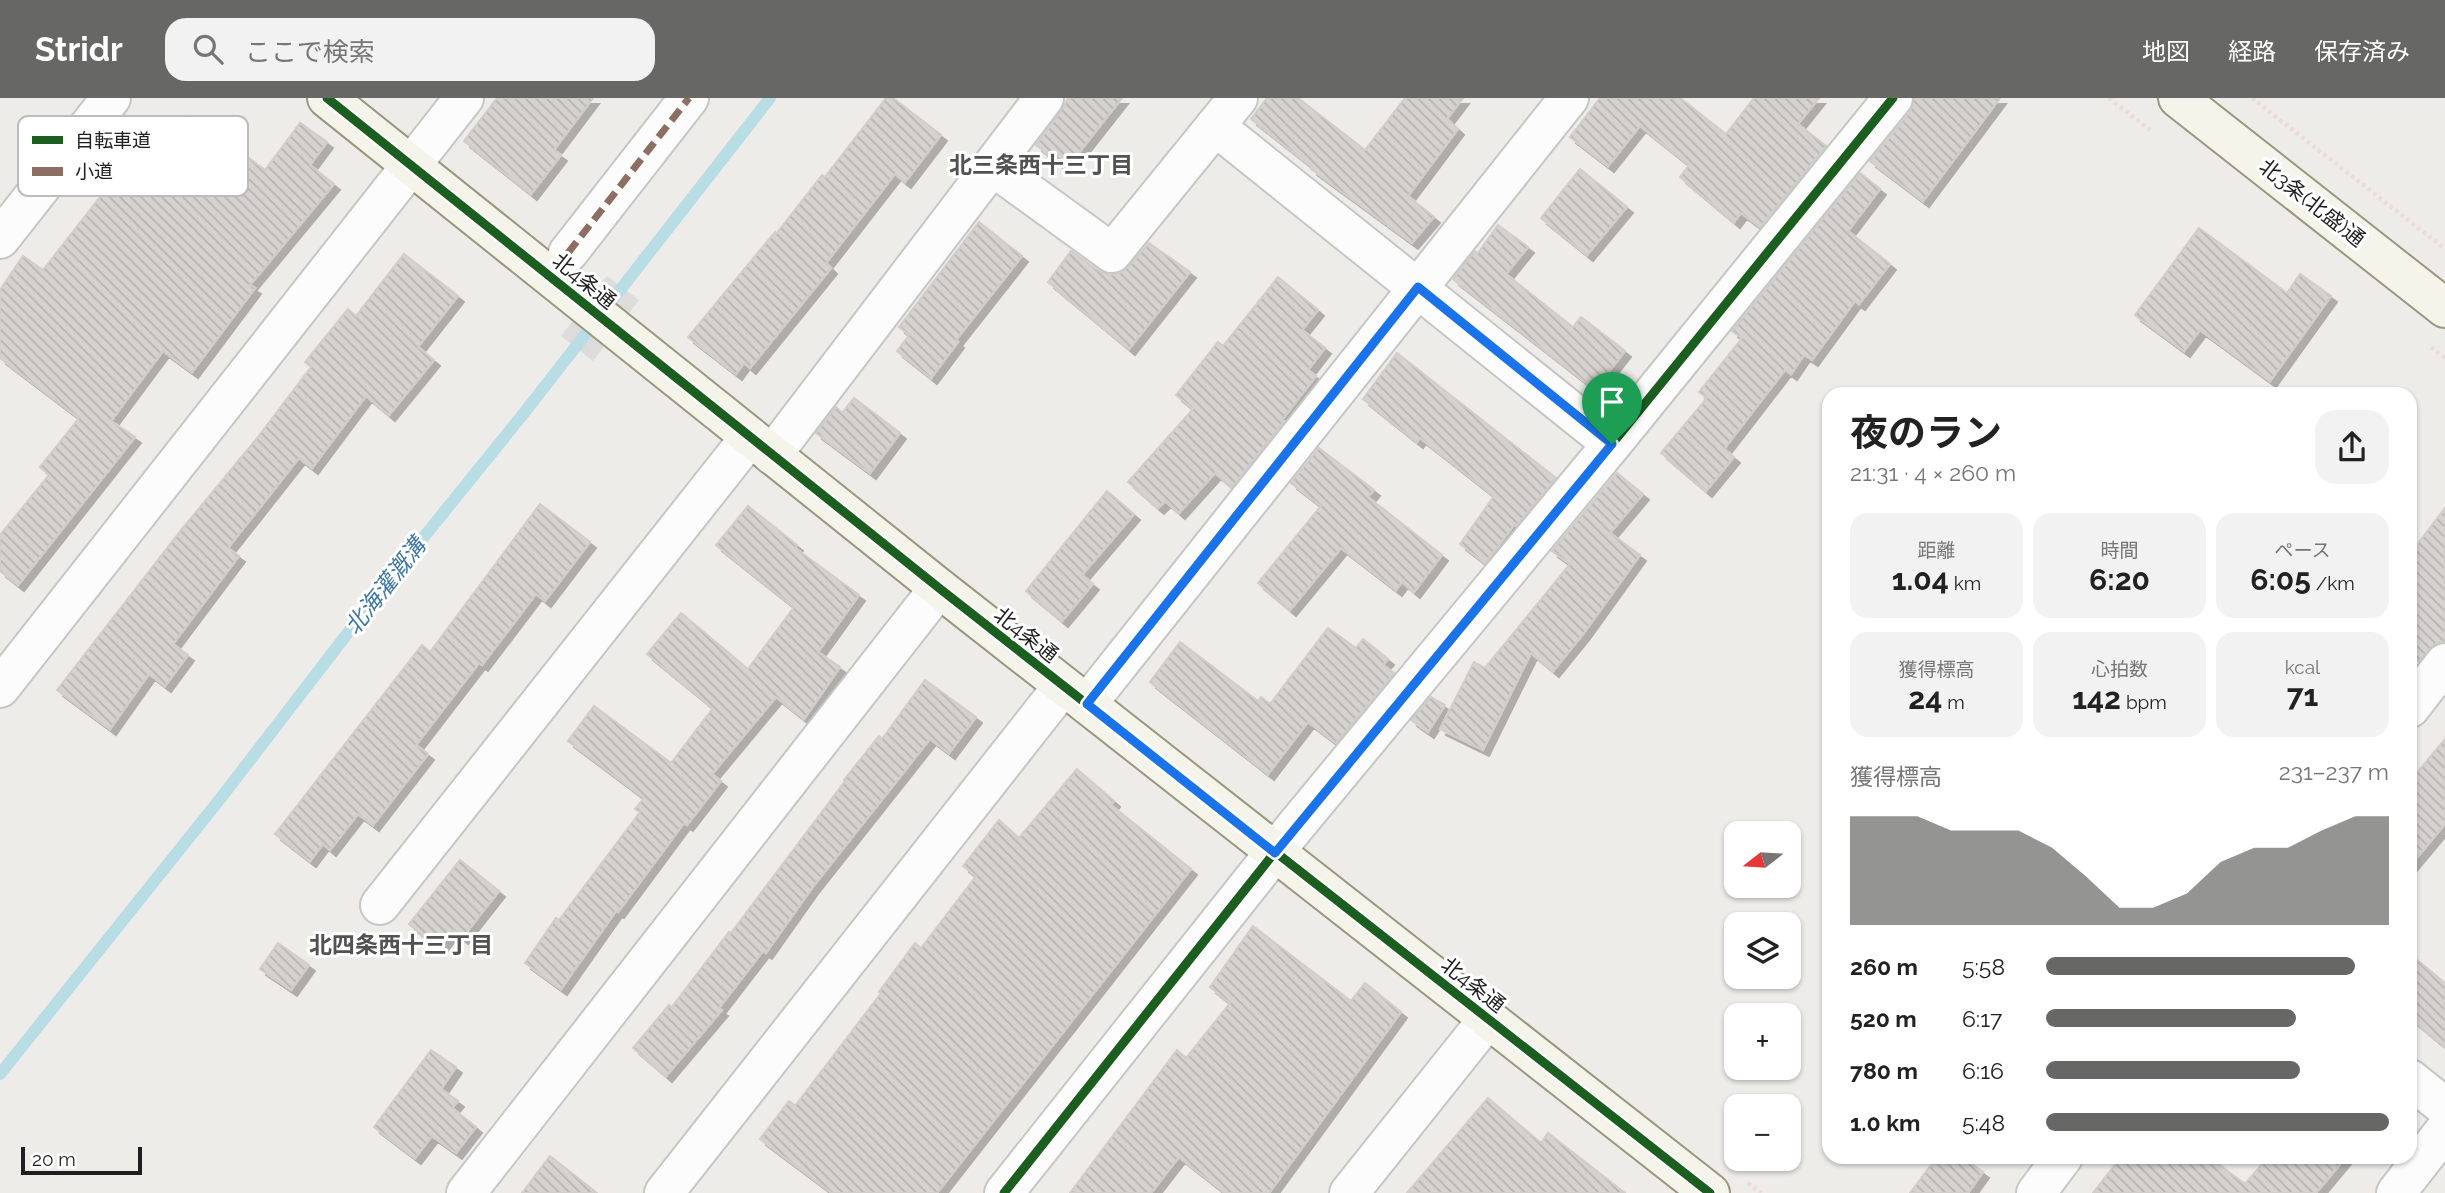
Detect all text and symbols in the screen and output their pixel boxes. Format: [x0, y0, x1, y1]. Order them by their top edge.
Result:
search box [165, 18, 655, 81]
text: Stridr [35, 30, 123, 69]
icon: search [189, 30, 227, 68]
text: ここで検索 [245, 37, 375, 67]
text: 地図 [2142, 37, 2190, 66]
text: 経路 [2228, 37, 2276, 66]
text: 保存済み [2314, 37, 2410, 66]
legend [18, 116, 248, 196]
text: 自転車道 [75, 129, 151, 151]
district label: 北三条西十三丁目 [949, 151, 1133, 178]
street label: 北3条(北盛)通 [2254, 154, 2370, 252]
text: 小道 [75, 160, 113, 182]
street label: 北4条通 [548, 247, 621, 314]
pin [1582, 372, 1642, 444]
icon: arrive [1593, 383, 1631, 421]
text: 夜のラン [1850, 410, 2002, 455]
button: share [2315, 410, 2389, 484]
text: 21:31 · 4 × 260 m [1850, 459, 2016, 486]
water label: 北海灌漑溝 [339, 530, 432, 639]
text: 距離 [1917, 539, 1956, 561]
text: 時間 [2100, 539, 2139, 561]
text: ペース [2274, 539, 2331, 561]
text: 1.04 [1892, 562, 1949, 597]
text: 6:20 [2089, 562, 2150, 597]
text: 6:05 [2250, 562, 2311, 597]
text: km [1949, 572, 1981, 594]
text: /km [2311, 572, 2355, 594]
street label: 北4条通 [989, 602, 1063, 667]
text: kcal [2285, 656, 2320, 678]
text: 獲得標高 [1898, 658, 1975, 680]
text: 心拍数 [2091, 658, 2148, 680]
text: 71 [2287, 678, 2318, 713]
text: 24 [1908, 681, 1942, 716]
text: 142 [2072, 681, 2121, 716]
text: m [1942, 691, 1965, 713]
text: bpm [2121, 691, 2167, 713]
text: 231–237 m [2279, 758, 2389, 785]
text: 獲得標高 [1850, 763, 1942, 790]
north arrow [1724, 821, 1801, 898]
map controls [1724, 821, 1801, 1171]
button: layers [1724, 912, 1801, 989]
district label: 北四条西十三丁目 [309, 931, 493, 958]
street label: 北4条通 [1436, 952, 1510, 1017]
text: 260 m [1850, 953, 1918, 980]
text: 5:58 [1962, 953, 2005, 980]
button: + [1724, 1003, 1801, 1080]
text: 520 m [1850, 1005, 1917, 1032]
text: 6:17 [1962, 1005, 2002, 1032]
text: 780 m [1850, 1057, 1918, 1084]
text: 6:16 [1962, 1057, 2004, 1084]
button: − [1724, 1094, 1801, 1171]
text: 1.0 km [1850, 1109, 1920, 1136]
text: 5:48 [1962, 1109, 2005, 1136]
scale bar [21, 1144, 142, 1176]
text: 20 m [32, 1148, 76, 1170]

